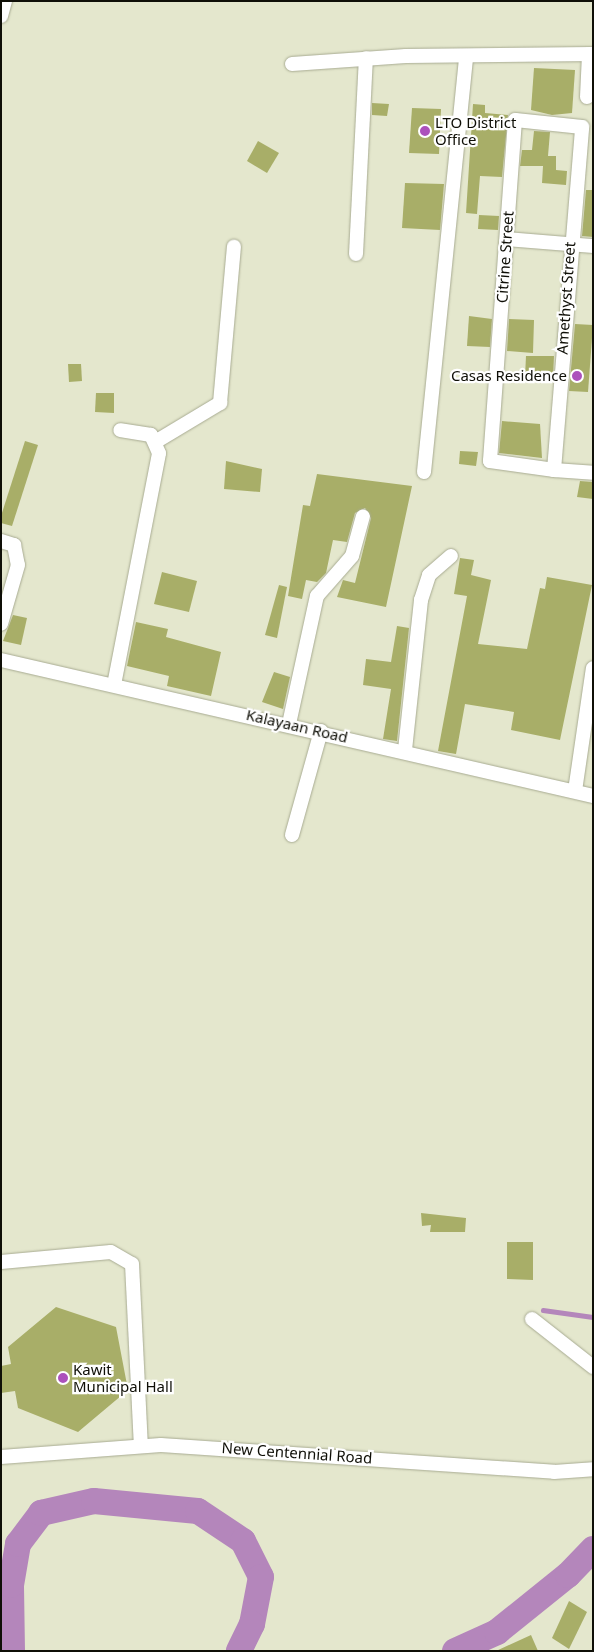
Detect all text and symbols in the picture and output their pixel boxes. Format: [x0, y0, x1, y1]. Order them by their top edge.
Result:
place label: LTO District Office [435, 113, 516, 148]
marker: LTO District Office [419, 125, 431, 137]
street label: Citrine Street [493, 210, 517, 304]
street label: Amethyst Street [553, 241, 579, 355]
place label: Casas Residence [451, 367, 567, 385]
marker: Casas Residence [571, 370, 583, 382]
street label: Kalayaan Road [244, 706, 350, 746]
place label: Kawit Municipal Hall [73, 1360, 173, 1395]
marker: Kawit Municipal Hall [57, 1372, 69, 1384]
street label: New Centennial Road [221, 1439, 373, 1467]

